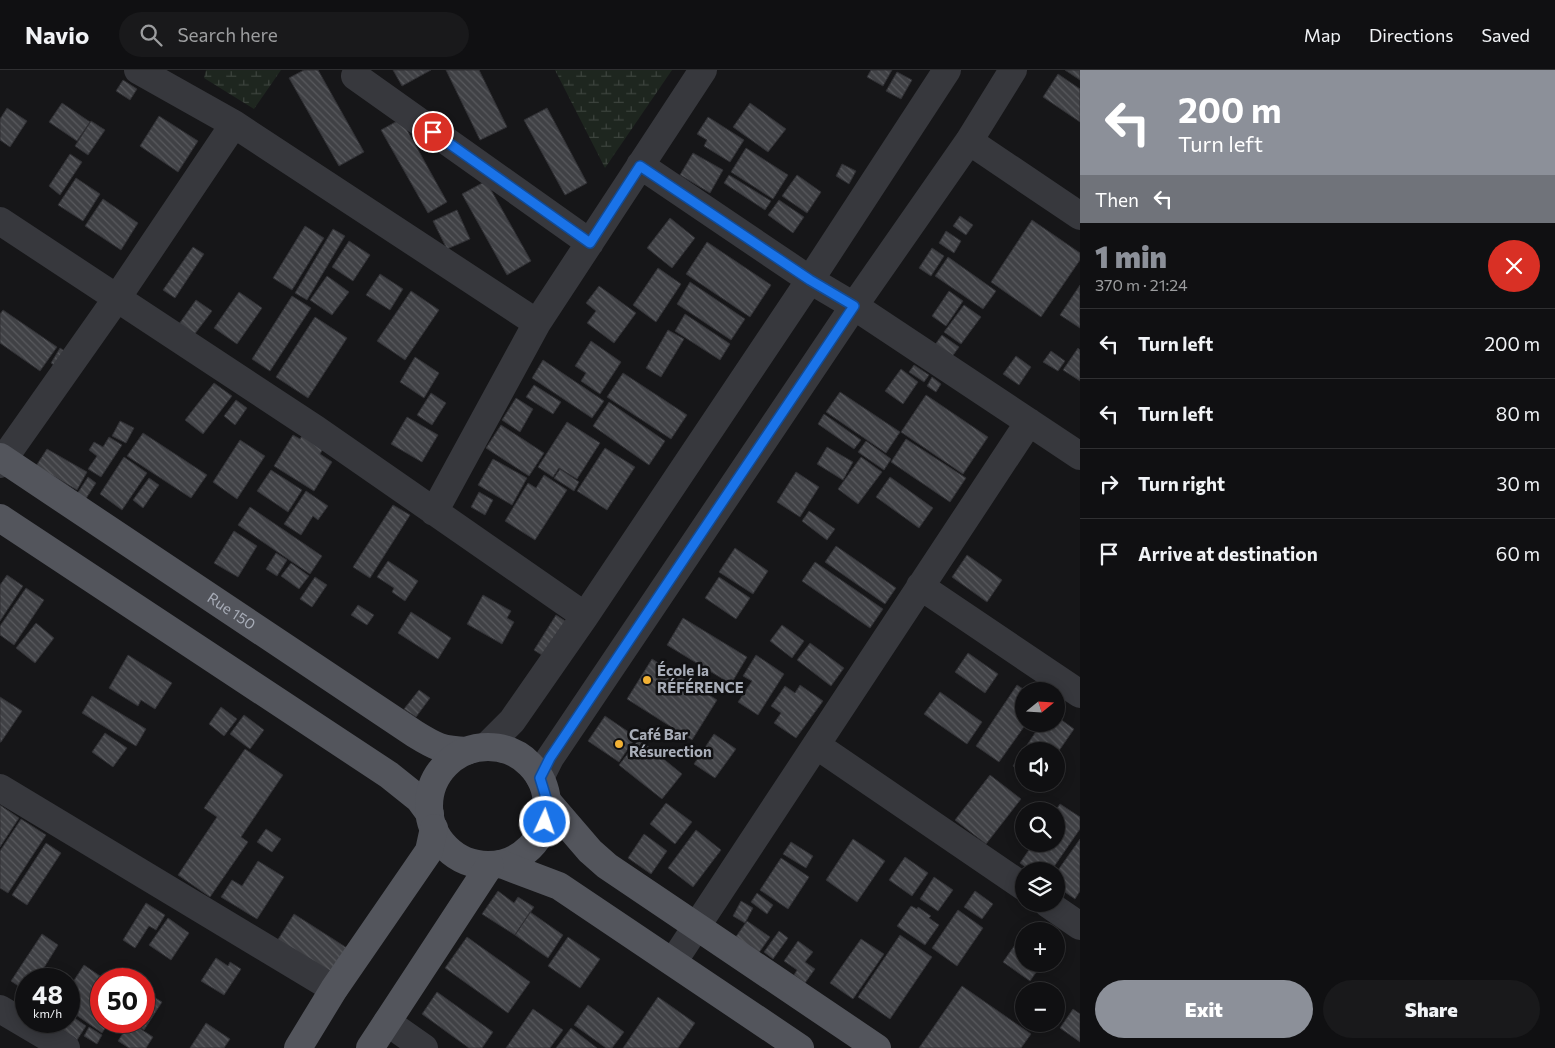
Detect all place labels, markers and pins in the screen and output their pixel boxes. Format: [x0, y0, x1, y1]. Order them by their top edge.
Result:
pin [412, 111, 454, 153]
place label: École la RÉFÉRENCE [657, 661, 744, 696]
marker: École la RÉFÉRENCE [641, 674, 653, 686]
place label: Café Bar Résurection [629, 725, 712, 760]
marker: Café Bar Résurection [613, 738, 625, 750]

